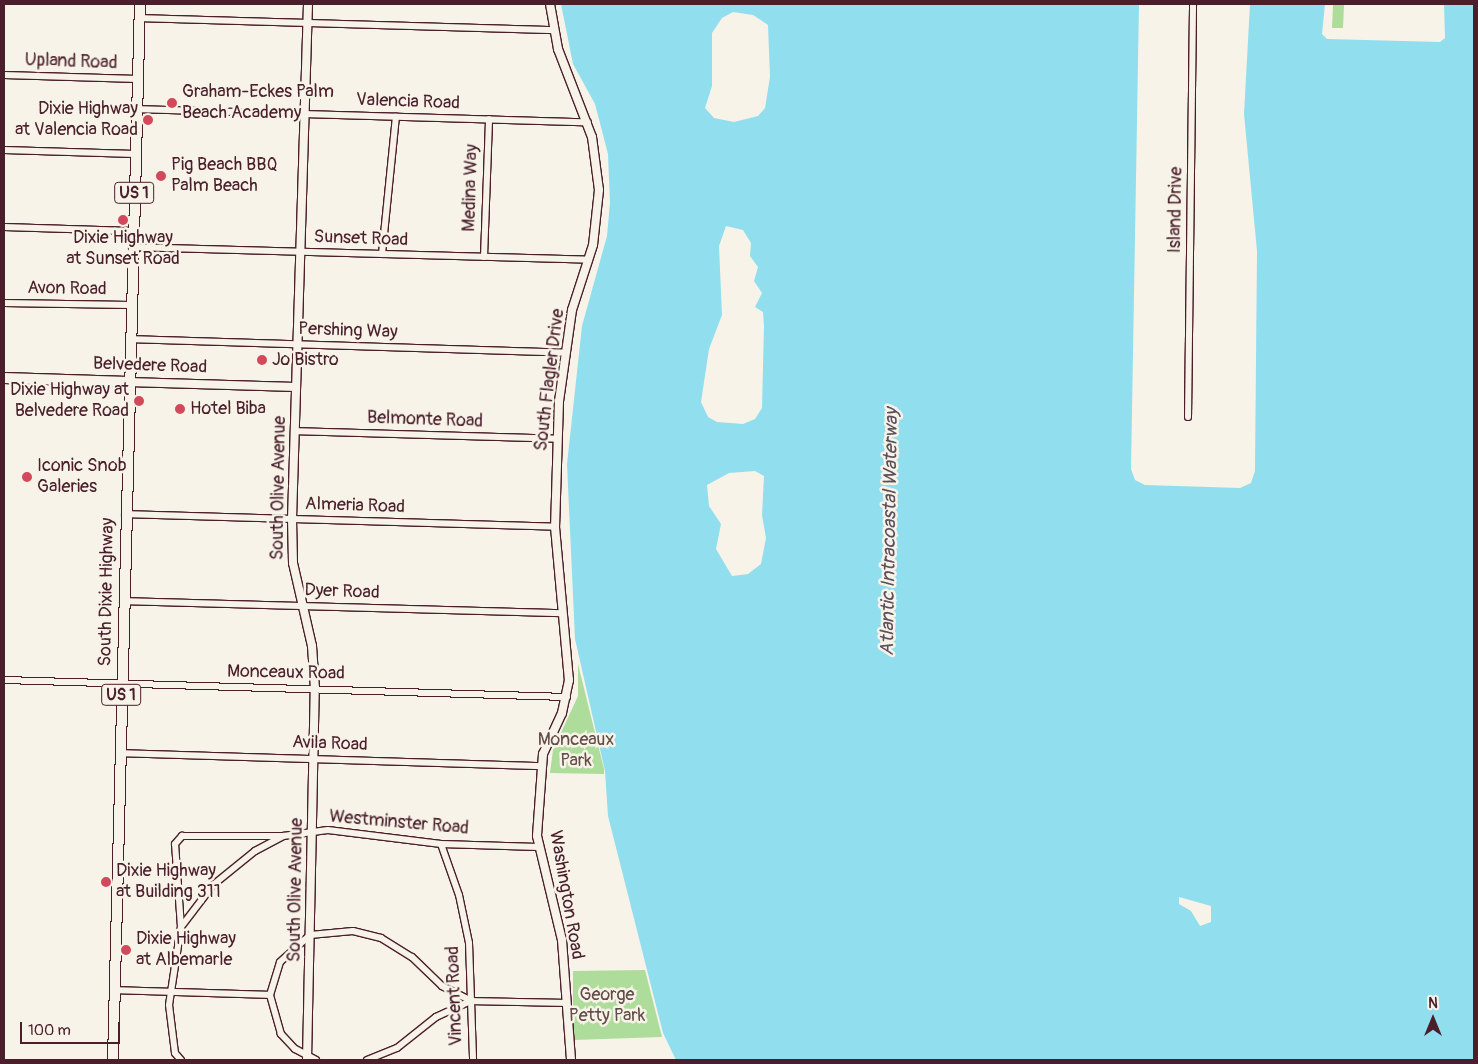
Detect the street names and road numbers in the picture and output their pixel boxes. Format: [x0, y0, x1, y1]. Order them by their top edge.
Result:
street label: Upland Road [24, 50, 118, 74]
street label: Valencia Road [356, 89, 460, 115]
street label: Medina Way [459, 144, 483, 232]
street label: Island Drive [1164, 167, 1188, 253]
road number: US 1 [114, 180, 154, 207]
street label: Sunset Road [313, 227, 409, 251]
street label: Avon Road [27, 278, 107, 300]
street label: South Flagler Drive [531, 308, 569, 452]
street label: Pershing Way [298, 318, 398, 344]
street label: Belvedere Road [92, 353, 208, 379]
street label: Belmonte Road [367, 407, 483, 433]
street label: South Olive Avenue [267, 416, 291, 560]
street label: Almeria Road [305, 493, 405, 519]
street label: South Dixie Highway [95, 517, 119, 667]
street label: Dyer Road [304, 580, 380, 604]
street label: Monceaux Road [227, 661, 345, 685]
road number: US 1 [101, 682, 141, 708]
street label: Avila Road [292, 732, 368, 756]
street label: Westminster Road [328, 806, 470, 840]
street label: South Olive Avenue [284, 818, 308, 962]
street label: Washington Road [544, 829, 588, 961]
street label: Vincent Road [442, 946, 468, 1046]

